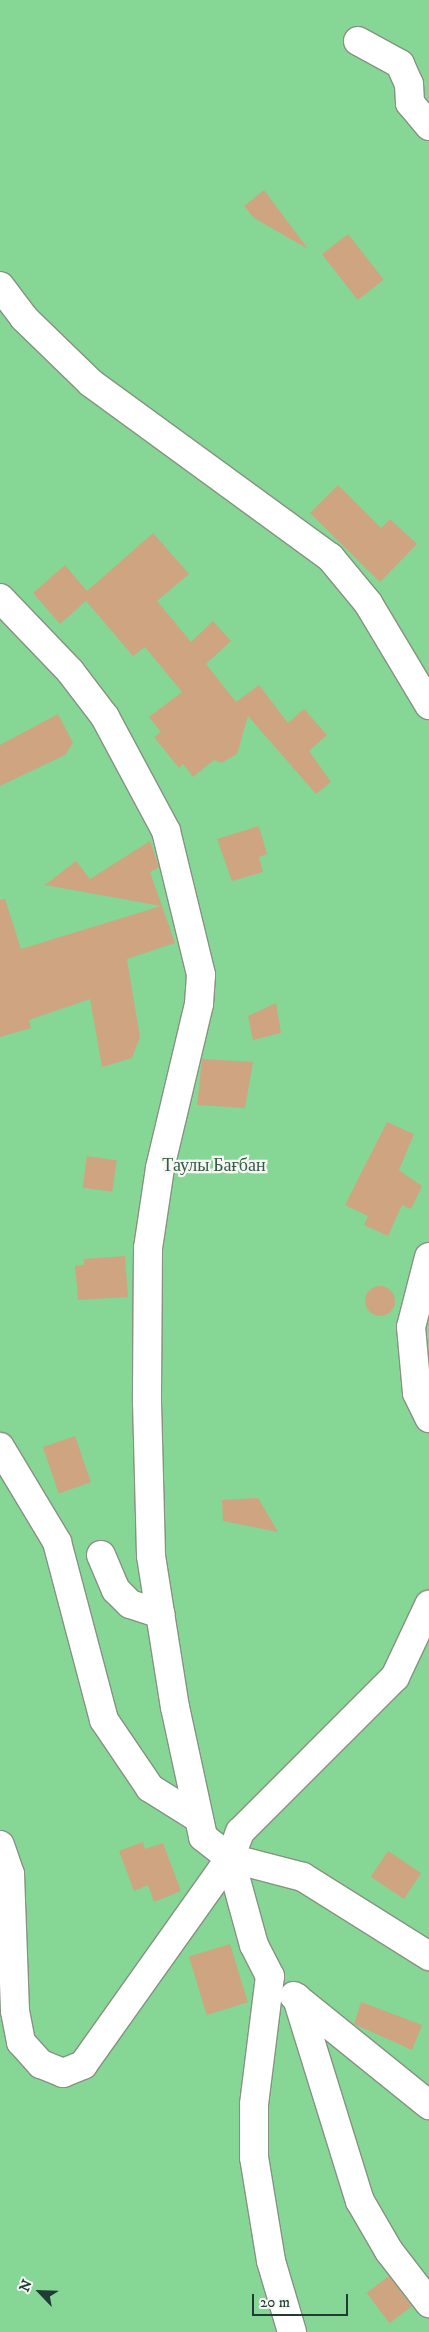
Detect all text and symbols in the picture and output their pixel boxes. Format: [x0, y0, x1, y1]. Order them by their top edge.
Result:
park label: Таулы Бағбан [162, 1155, 266, 1177]
north arrow [15, 2267, 65, 2317]
text: N [16, 2277, 37, 2295]
scale bar [254, 2284, 350, 2316]
text: 20 m [260, 2293, 290, 2312]

